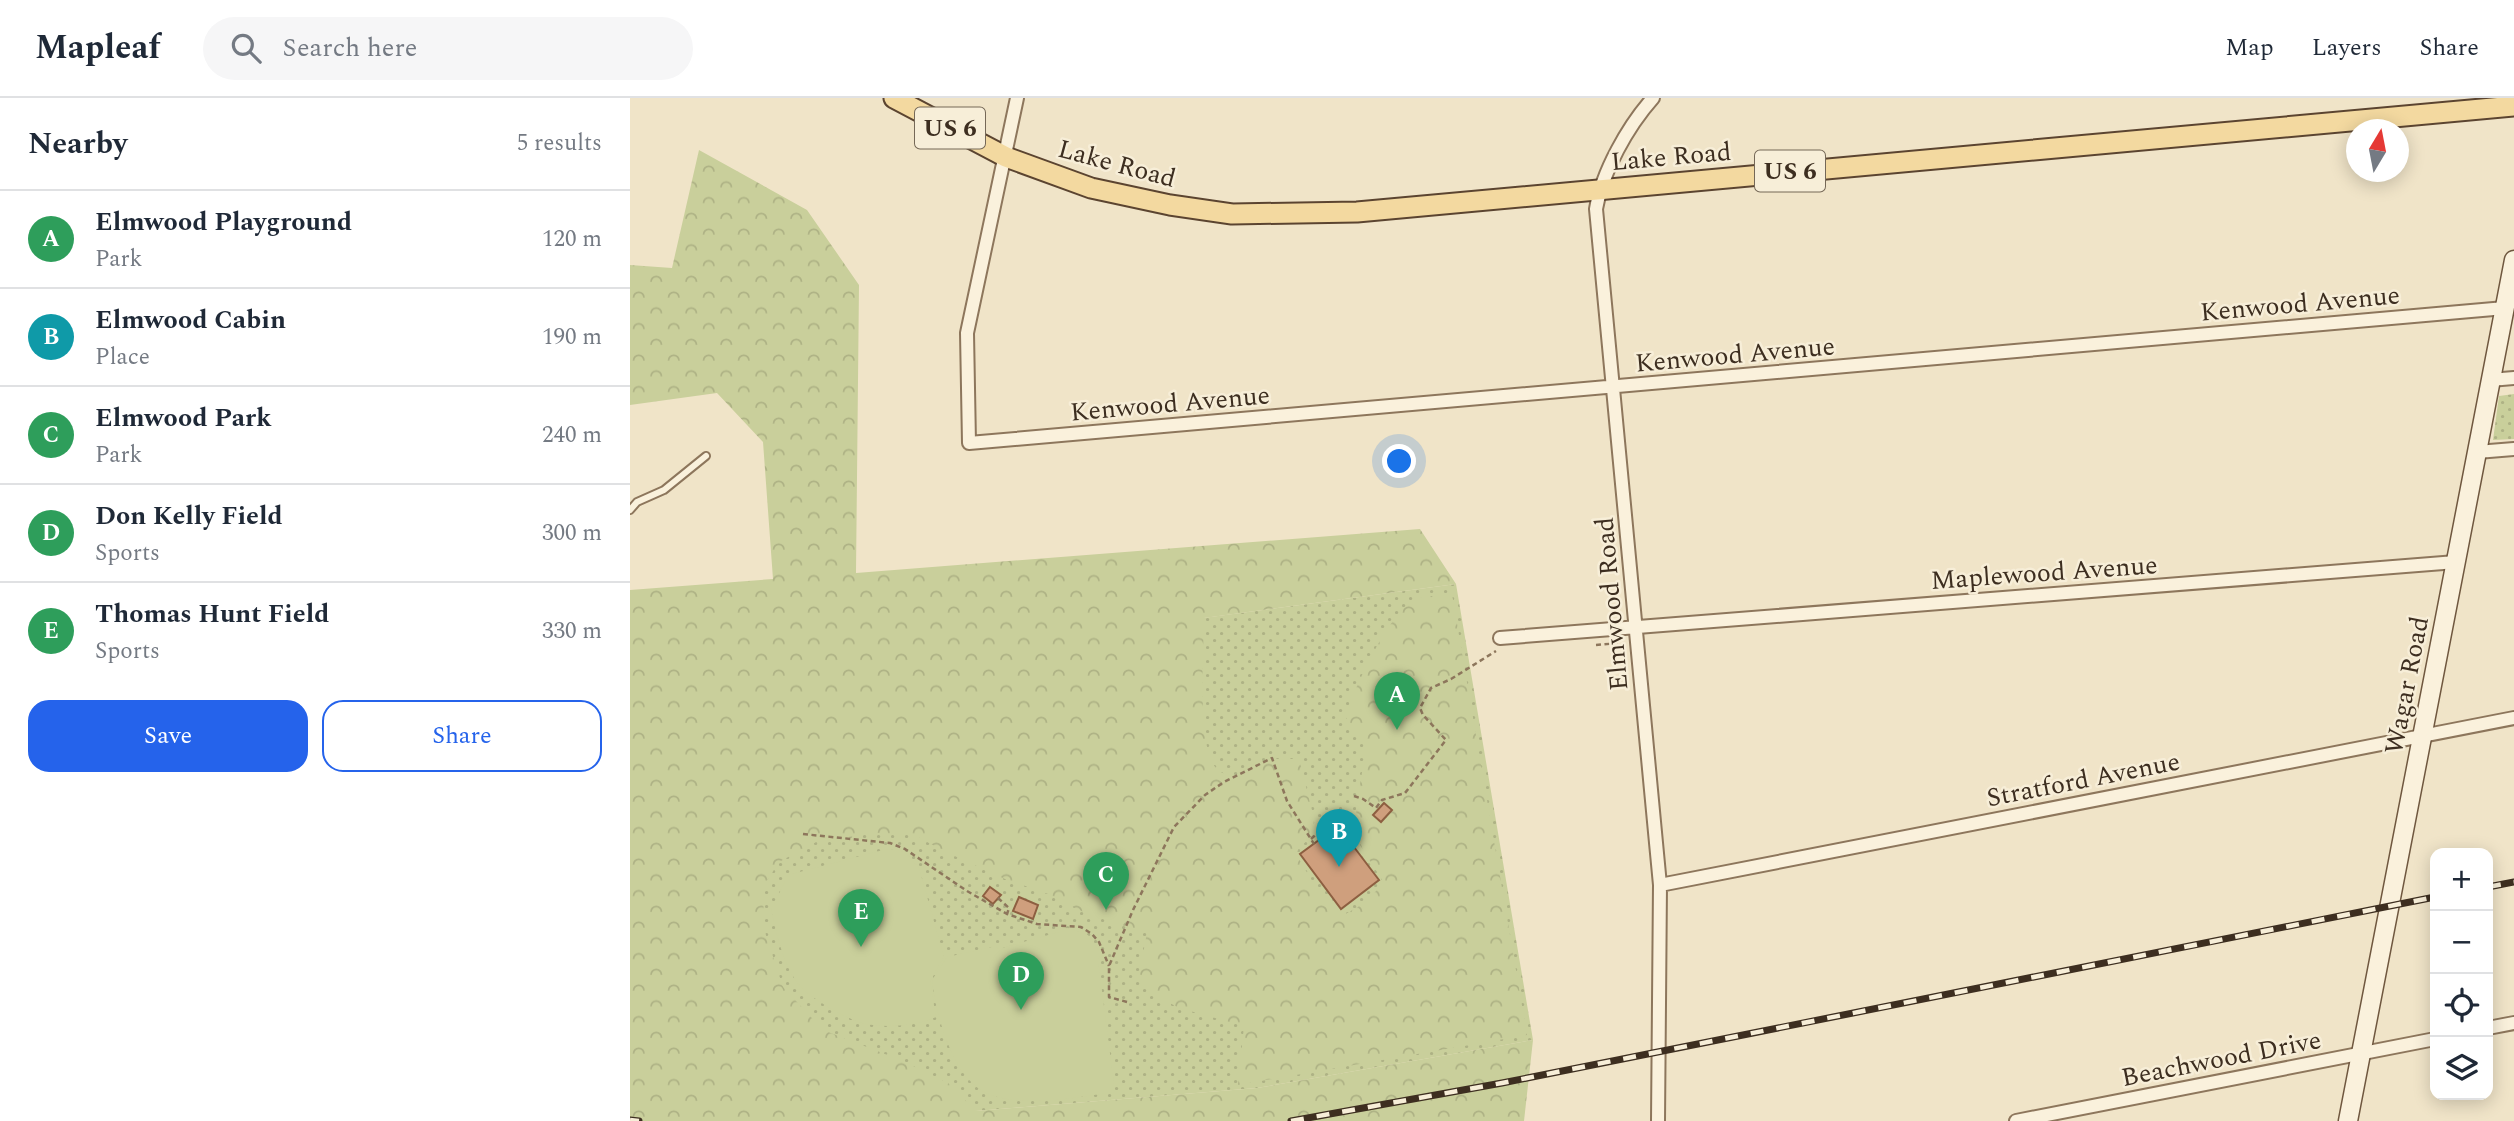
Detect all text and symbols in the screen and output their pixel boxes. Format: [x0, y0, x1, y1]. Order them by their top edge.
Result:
search box [203, 17, 693, 80]
text: Mapleaf [35, 23, 161, 73]
text: Search here [283, 28, 417, 68]
icon: search [227, 29, 265, 67]
text: Map [2225, 30, 2274, 66]
text: Layers [2312, 30, 2382, 66]
text: Share [2420, 30, 2479, 66]
road number: US 6 [915, 108, 985, 148]
north arrow [2346, 119, 2409, 182]
text: Nearby [28, 121, 127, 167]
text: 5 results [517, 126, 602, 161]
street label: Lake Road [1053, 129, 1180, 199]
street label: Lake Road [1609, 132, 1733, 182]
road number: US 6 [1755, 150, 1825, 192]
text: Elmwood Playground [95, 202, 352, 242]
text: A [42, 222, 60, 257]
text: 120 m [542, 222, 602, 257]
text: Park [95, 242, 142, 277]
street label: Kenwood Avenue [2199, 275, 2402, 333]
text: Elmwood Cabin [95, 300, 286, 340]
text: B [43, 320, 59, 355]
text: 190 m [542, 320, 602, 355]
street label: Kenwood Avenue [1634, 326, 1837, 384]
text: Place [95, 340, 150, 375]
street label: Kenwood Avenue [1069, 375, 1272, 433]
text: Elmwood Park [95, 398, 272, 438]
text: C [43, 418, 59, 453]
text: 240 m [542, 418, 602, 453]
text: Park [95, 438, 142, 473]
your location [1382, 444, 1416, 478]
text: Don Kelly Field [95, 496, 283, 536]
street label: Elmwood Road [1584, 515, 1640, 692]
text: D [42, 516, 60, 551]
text: 300 m [542, 516, 602, 551]
text: Sports [95, 536, 160, 571]
street label: Maplewood Avenue [1929, 545, 2159, 601]
text: Thomas Hunt Field [95, 594, 329, 634]
street label: Wagar Road [2374, 613, 2440, 758]
text: E [43, 614, 59, 649]
text: 330 m [542, 614, 602, 649]
text: Sports [95, 634, 160, 669]
pin: A [1374, 672, 1420, 730]
button: Save [28, 700, 308, 772]
button: Share [322, 700, 602, 772]
street label: Stratford Avenue [1983, 742, 2183, 818]
pin: B [1316, 809, 1362, 867]
map controls [2430, 848, 2493, 1100]
button: + [2430, 848, 2493, 911]
pin: C [1083, 852, 1129, 910]
pin: E [838, 889, 884, 947]
button: − [2430, 911, 2493, 974]
pin: D [998, 952, 1044, 1010]
button: locate [2430, 974, 2493, 1037]
street label: Beachwood Drive [2118, 1020, 2325, 1098]
button: layers [2430, 1037, 2493, 1100]

